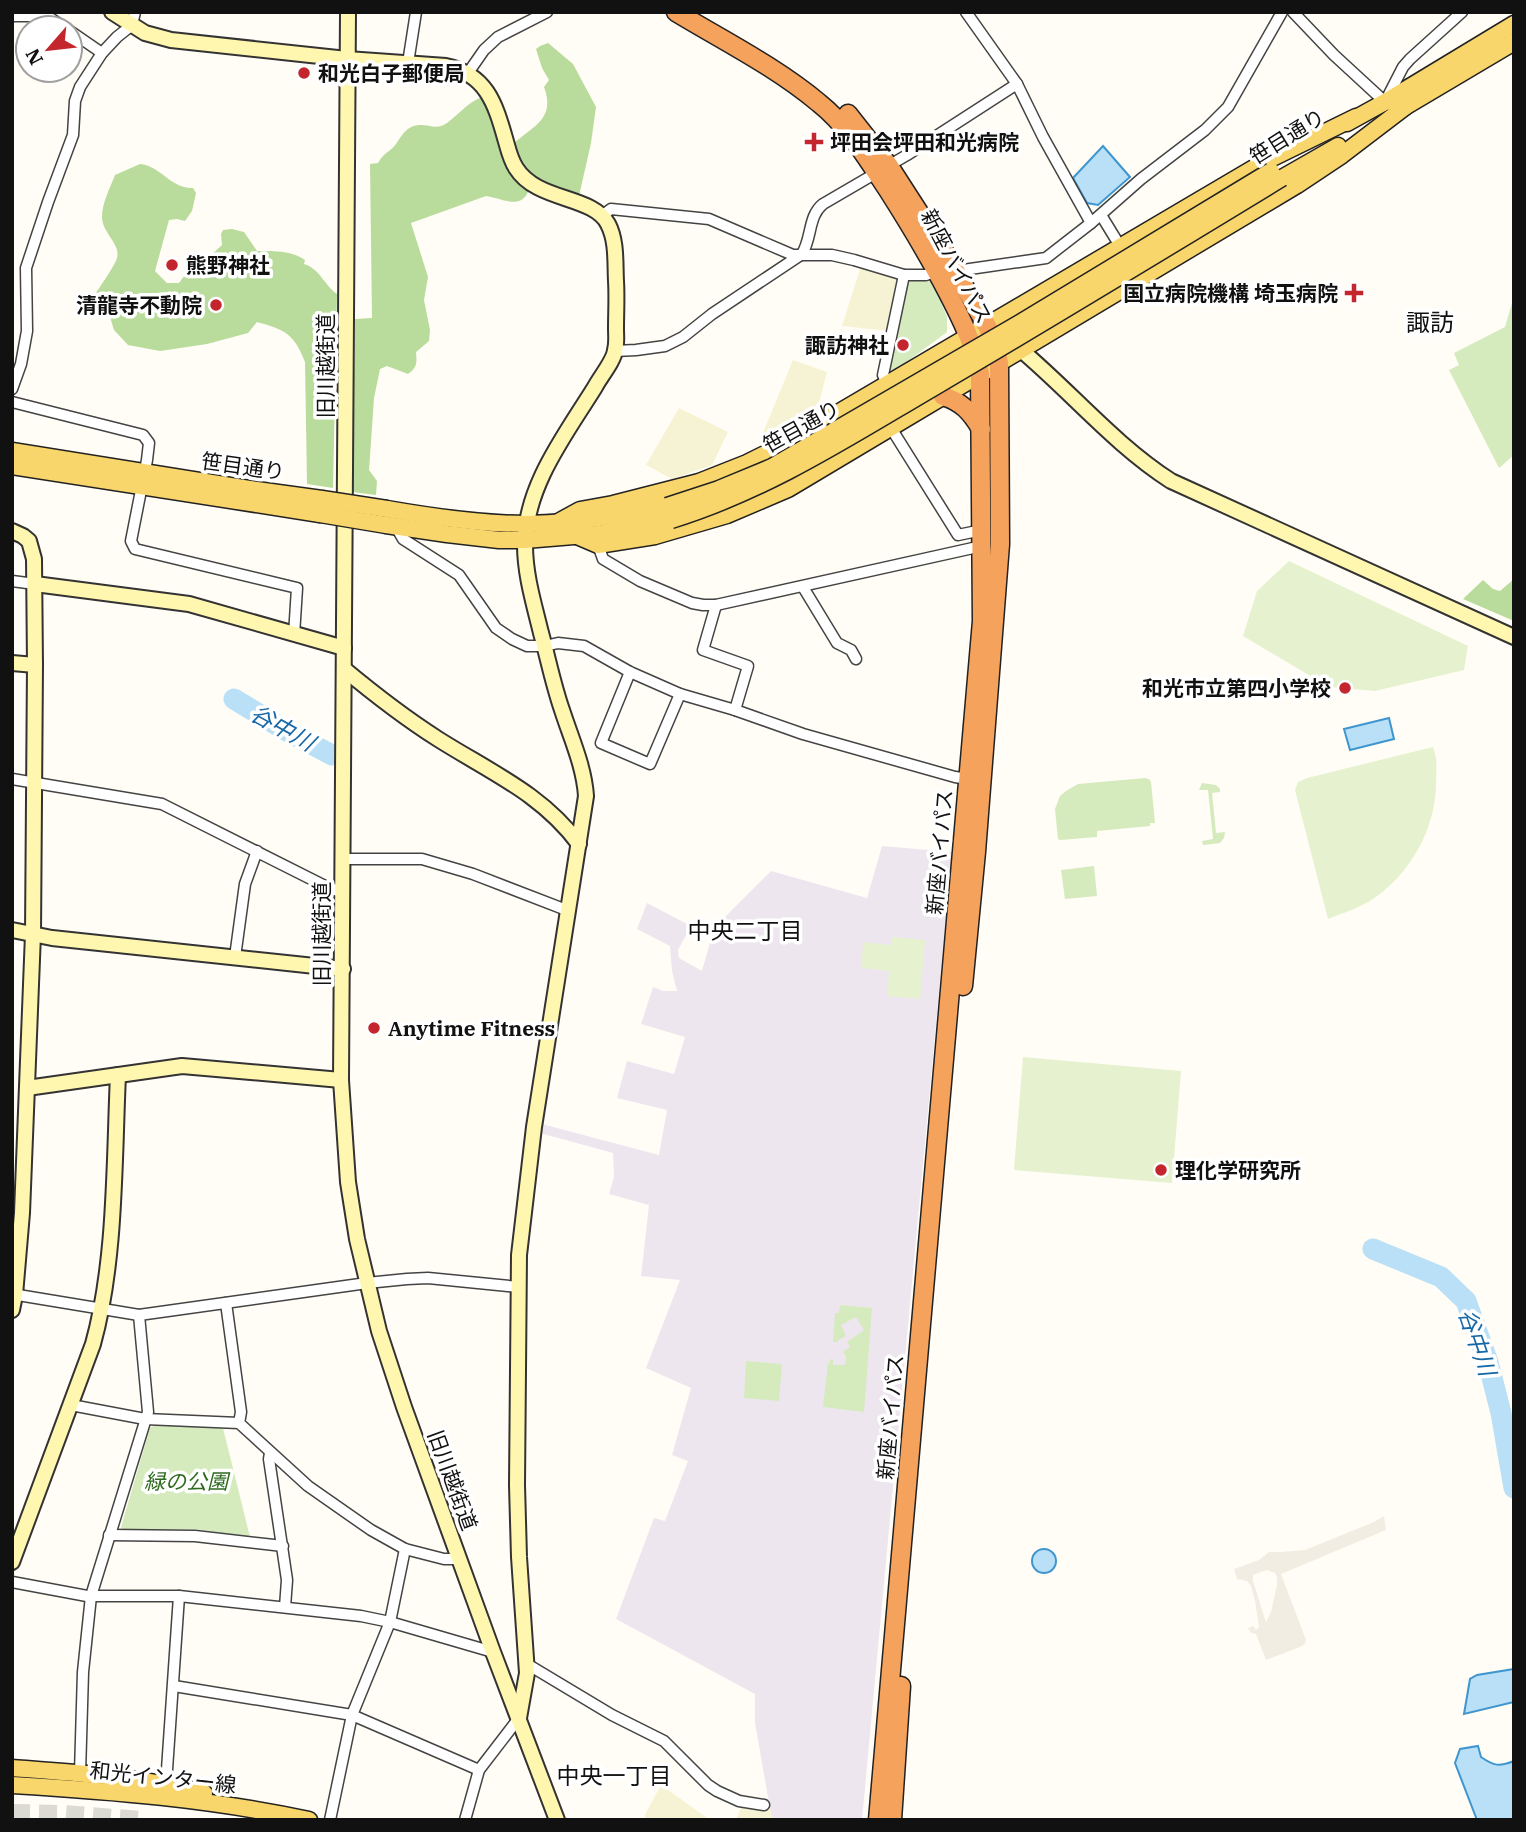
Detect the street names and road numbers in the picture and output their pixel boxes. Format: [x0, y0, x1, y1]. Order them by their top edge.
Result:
street label: 笹目通り [1244, 102, 1330, 170]
street label: 新座バイパス [915, 204, 999, 328]
street label: 旧川越街道 [311, 314, 339, 419]
street label: 笹目通り [757, 393, 845, 459]
street label: 笹目通り [199, 446, 287, 486]
street label: 新座バイパス [920, 788, 958, 916]
street label: 旧川越街道 [307, 882, 335, 987]
street label: 新座バイパス [871, 1353, 909, 1481]
street label: 旧川越街道 [422, 1426, 484, 1534]
street label: 和光インター線 [88, 1755, 238, 1799]

